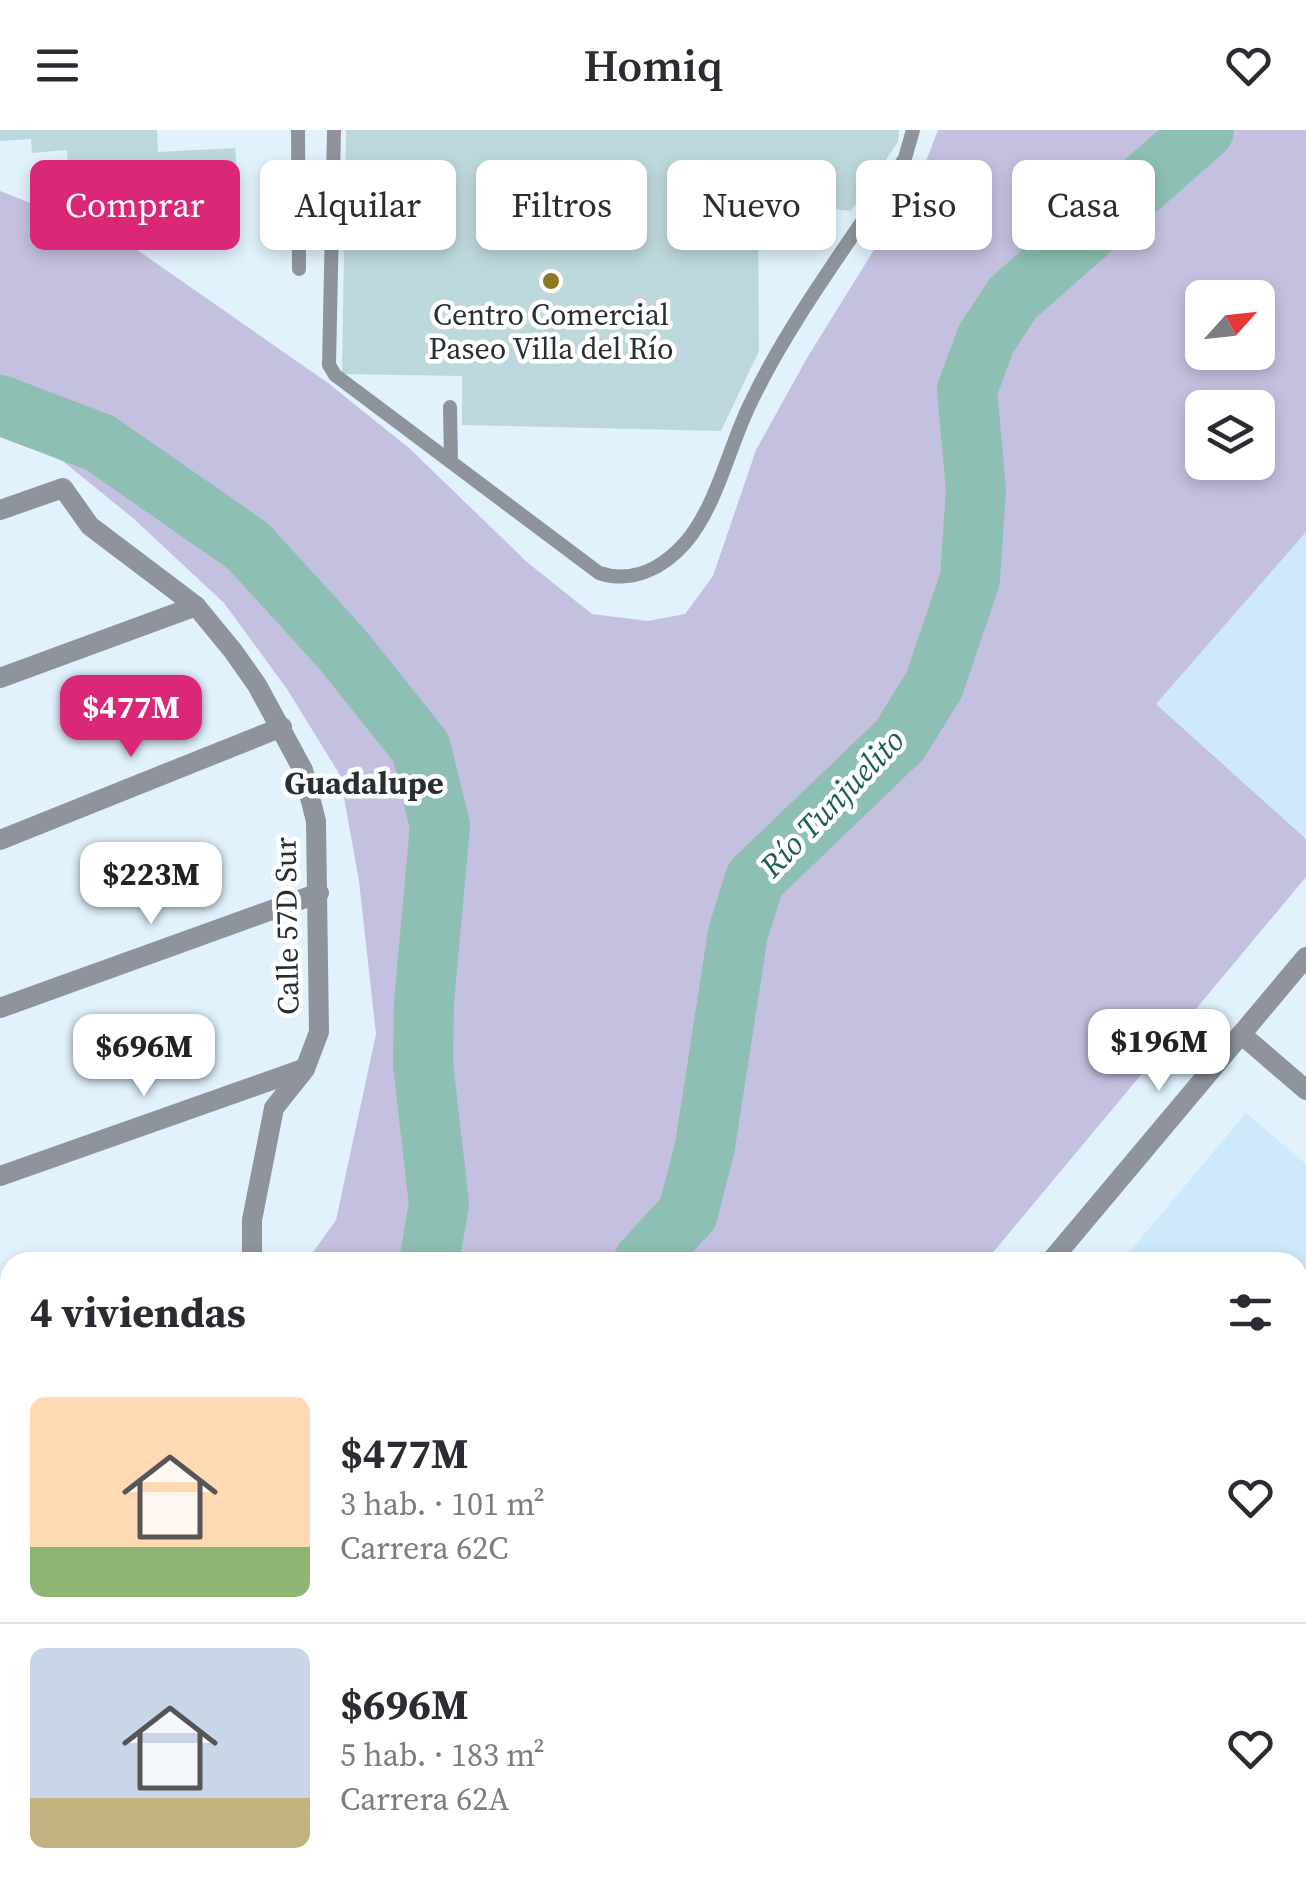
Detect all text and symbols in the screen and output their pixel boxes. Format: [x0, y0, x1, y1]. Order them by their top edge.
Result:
text: Homiq [583, 34, 723, 96]
icon: menu [30, 38, 85, 93]
icon: heart [1221, 38, 1276, 93]
chip: Comprar [30, 160, 240, 250]
chip: Alquilar [260, 160, 456, 250]
chip: Filtros [476, 160, 647, 250]
chip: Nuevo [667, 160, 836, 250]
chip: Piso [856, 160, 992, 250]
chip: Casa [1012, 160, 1155, 250]
marker: Centro Comercial Paseo Villa del Río [540, 270, 562, 292]
north arrow [1185, 280, 1275, 370]
map controls [1185, 280, 1275, 480]
place label: Centro Comercial Paseo Villa del Río [429, 294, 673, 369]
button: layers [1185, 390, 1275, 480]
pin: $477M [61, 675, 201, 760]
text: $477M [82, 685, 180, 729]
water label: Río Tunjuelito [749, 719, 914, 888]
district label: Guadalupe [284, 761, 444, 805]
street label: Calle 57D Sur [264, 836, 309, 1015]
pin: $223M [81, 842, 221, 927]
text: $223M [102, 852, 200, 896]
pin: $196M [1089, 1009, 1229, 1094]
pin: $696M [74, 1014, 214, 1099]
text: $196M [1110, 1019, 1208, 1063]
text: $696M [95, 1024, 193, 1068]
text: 4 viviendas [30, 1283, 246, 1341]
icon: filters [1223, 1285, 1278, 1340]
text: $477M [340, 1424, 469, 1482]
icon: home [110, 1437, 230, 1557]
icon: heart [1223, 1470, 1278, 1525]
text: 3 hab. · 101 m² [340, 1482, 545, 1526]
text: Carrera 62C [340, 1526, 509, 1570]
text: $696M [340, 1675, 469, 1733]
icon: home [110, 1688, 230, 1808]
icon: heart [1223, 1721, 1278, 1776]
text: 5 hab. · 183 m² [340, 1733, 545, 1777]
text: Carrera 62A [340, 1777, 510, 1821]

